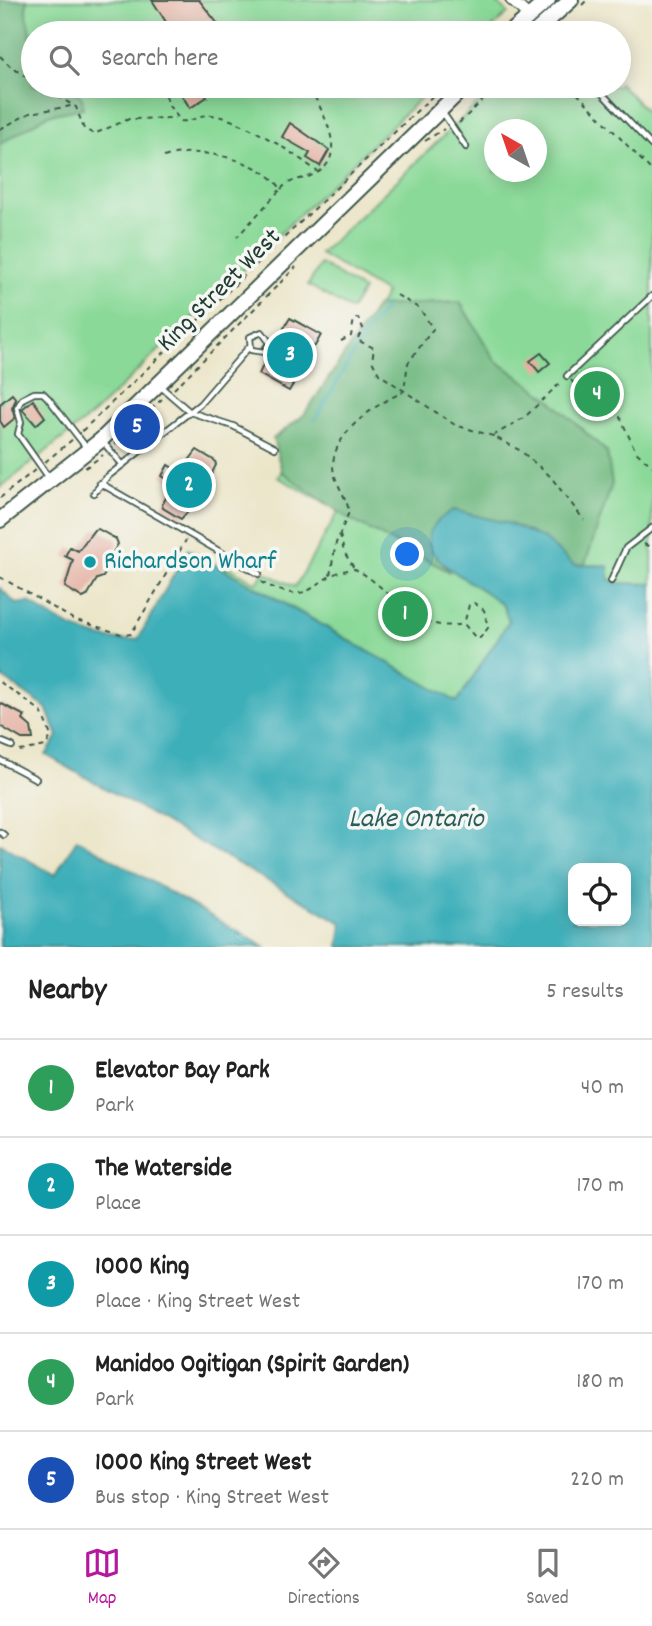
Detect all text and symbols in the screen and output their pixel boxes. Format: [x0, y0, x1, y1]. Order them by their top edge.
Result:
search box [21, 21, 631, 98]
icon: search [45, 41, 83, 79]
text: Search here [101, 41, 219, 78]
north arrow [484, 119, 547, 182]
street label: King Street West [150, 220, 291, 361]
pin: 3 [267, 329, 313, 381]
pin: 4 [574, 368, 620, 420]
pin: 5 [114, 401, 160, 453]
pin: 2 [166, 459, 212, 511]
your location [390, 537, 424, 571]
place label: Richardson Wharf [104, 544, 277, 581]
marker: Richardson Wharf [82, 554, 98, 570]
pin: 1 [382, 588, 428, 640]
water label: Lake Ontario [348, 801, 485, 841]
map controls [568, 863, 631, 926]
button: locate [568, 863, 631, 926]
text: Nearby [28, 971, 106, 1014]
text: 5 results [546, 976, 624, 1009]
text: Elevator Bay Park [95, 1053, 270, 1090]
text: 1 [48, 1072, 54, 1105]
text: 40 m [581, 1072, 624, 1105]
text: Park [95, 1090, 134, 1123]
text: The Waterside [95, 1151, 232, 1188]
text: 2 [46, 1170, 56, 1203]
text: 170 m [577, 1170, 624, 1203]
text: Place [95, 1188, 141, 1221]
text: 1000 King [95, 1249, 189, 1286]
text: 3 [46, 1268, 56, 1301]
text: 170 m [577, 1268, 624, 1301]
text: Place · King Street West [95, 1286, 300, 1319]
text: Manidoo Ogitigan (Spirit Garden) [95, 1347, 409, 1384]
text: 4 [46, 1366, 56, 1399]
text: 180 m [576, 1366, 624, 1399]
text: Park [95, 1384, 134, 1417]
text: 1000 King Street West [95, 1445, 311, 1482]
text: 5 [46, 1464, 56, 1497]
text: 220 m [570, 1464, 624, 1497]
text: Bus stop · King Street West [95, 1482, 329, 1515]
tab: Map [83, 1544, 121, 1613]
tab: Directions [288, 1544, 360, 1613]
tab: Saved [526, 1544, 569, 1613]

